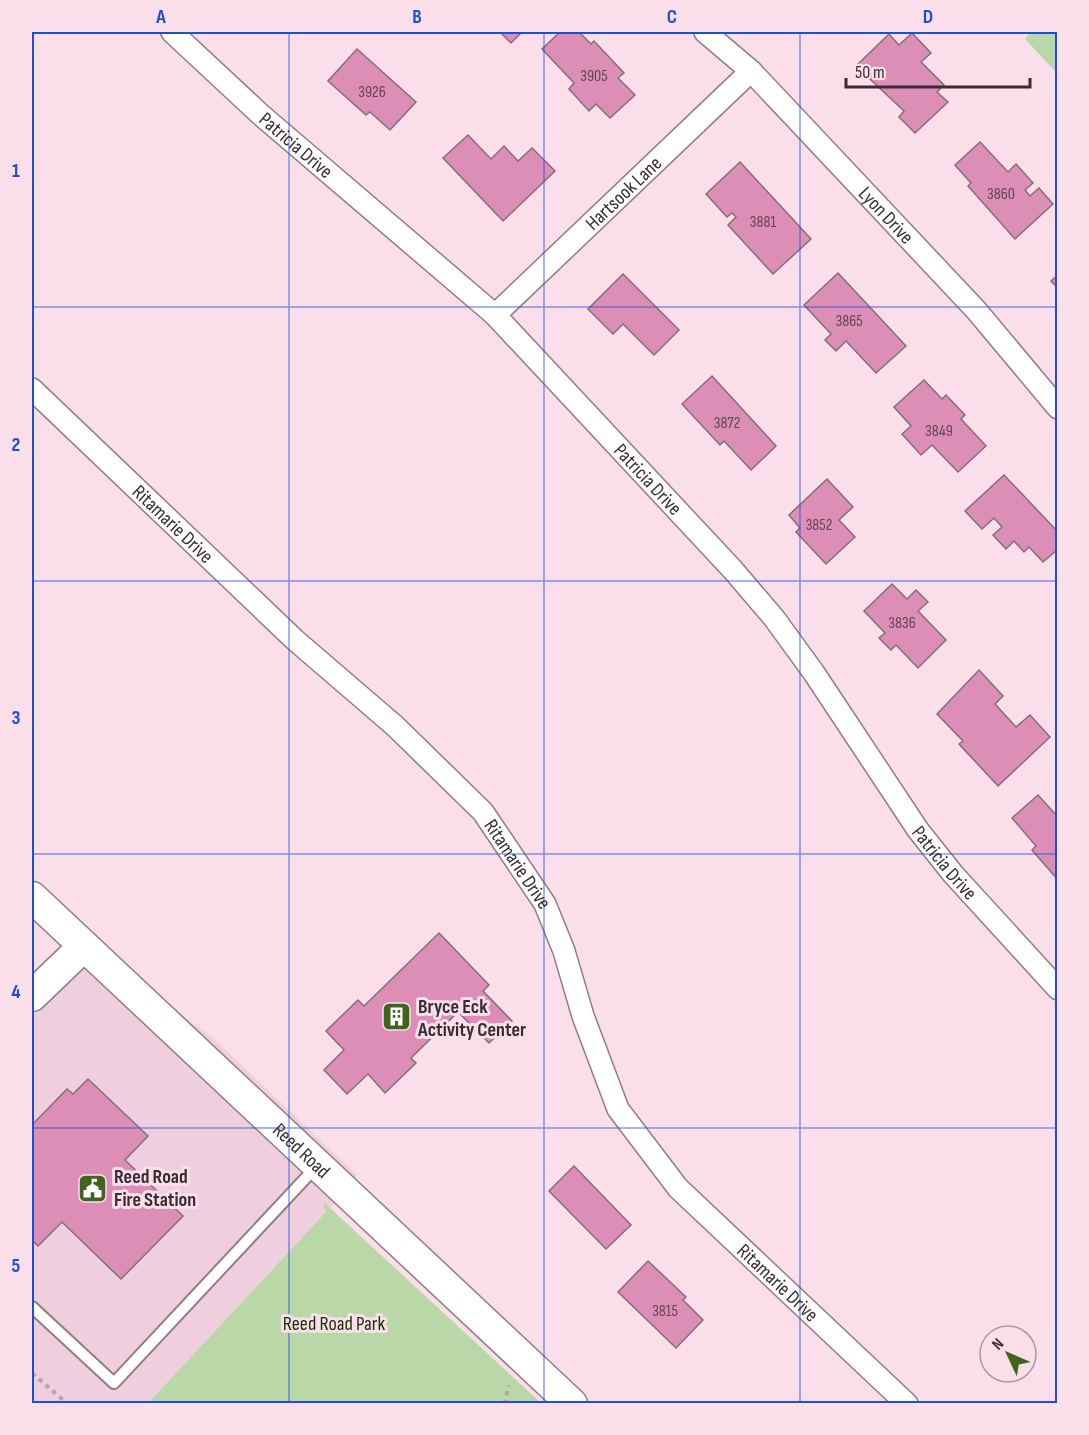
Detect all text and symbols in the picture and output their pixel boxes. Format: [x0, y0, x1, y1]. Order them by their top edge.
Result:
text: A [155, 5, 166, 29]
text: B [412, 5, 422, 29]
text: C [667, 5, 677, 29]
text: D [923, 5, 933, 29]
scale bar [846, 51, 1030, 89]
text: 50 m [855, 62, 885, 83]
house number: 3905 [580, 67, 608, 86]
house number: 3926 [358, 83, 386, 102]
street label: Patricia Drive [254, 108, 337, 184]
street label: Hartsook Lane [581, 152, 667, 235]
text: 1 [12, 159, 20, 183]
street label: Lyon Drive [853, 182, 918, 249]
house number: 3860 [987, 185, 1015, 204]
house number: 3881 [750, 213, 777, 232]
house number: 3865 [835, 312, 863, 331]
house number: 3872 [714, 414, 740, 433]
house number: 3849 [925, 422, 953, 441]
text: 2 [12, 433, 20, 457]
street label: Patricia Drive [608, 439, 687, 521]
street label: Ritamarie Drive [127, 480, 218, 569]
house number: 3852 [806, 516, 832, 535]
house number: 3836 [888, 614, 916, 633]
text: 3 [12, 706, 21, 730]
street label: Ritamarie Drive [478, 815, 556, 914]
street label: Patricia Drive [906, 821, 982, 905]
text: 4 [11, 980, 21, 1004]
place label: Bryce Eck Activity Center [417, 995, 526, 1042]
building icon: Bryce Eck Activity Center [381, 1001, 413, 1033]
street label: Reed Road [267, 1118, 335, 1184]
place label: Reed Road Fire Station [114, 1165, 196, 1212]
public building icon: Reed Road Fire Station [77, 1172, 109, 1204]
street label: Ritamarie Drive [732, 1239, 823, 1327]
text: 5 [12, 1254, 21, 1278]
house number: 3815 [652, 1302, 678, 1321]
park label: Reed Road Park [283, 1312, 386, 1336]
north arrow [978, 1324, 1038, 1384]
text: N [988, 1335, 1008, 1354]

